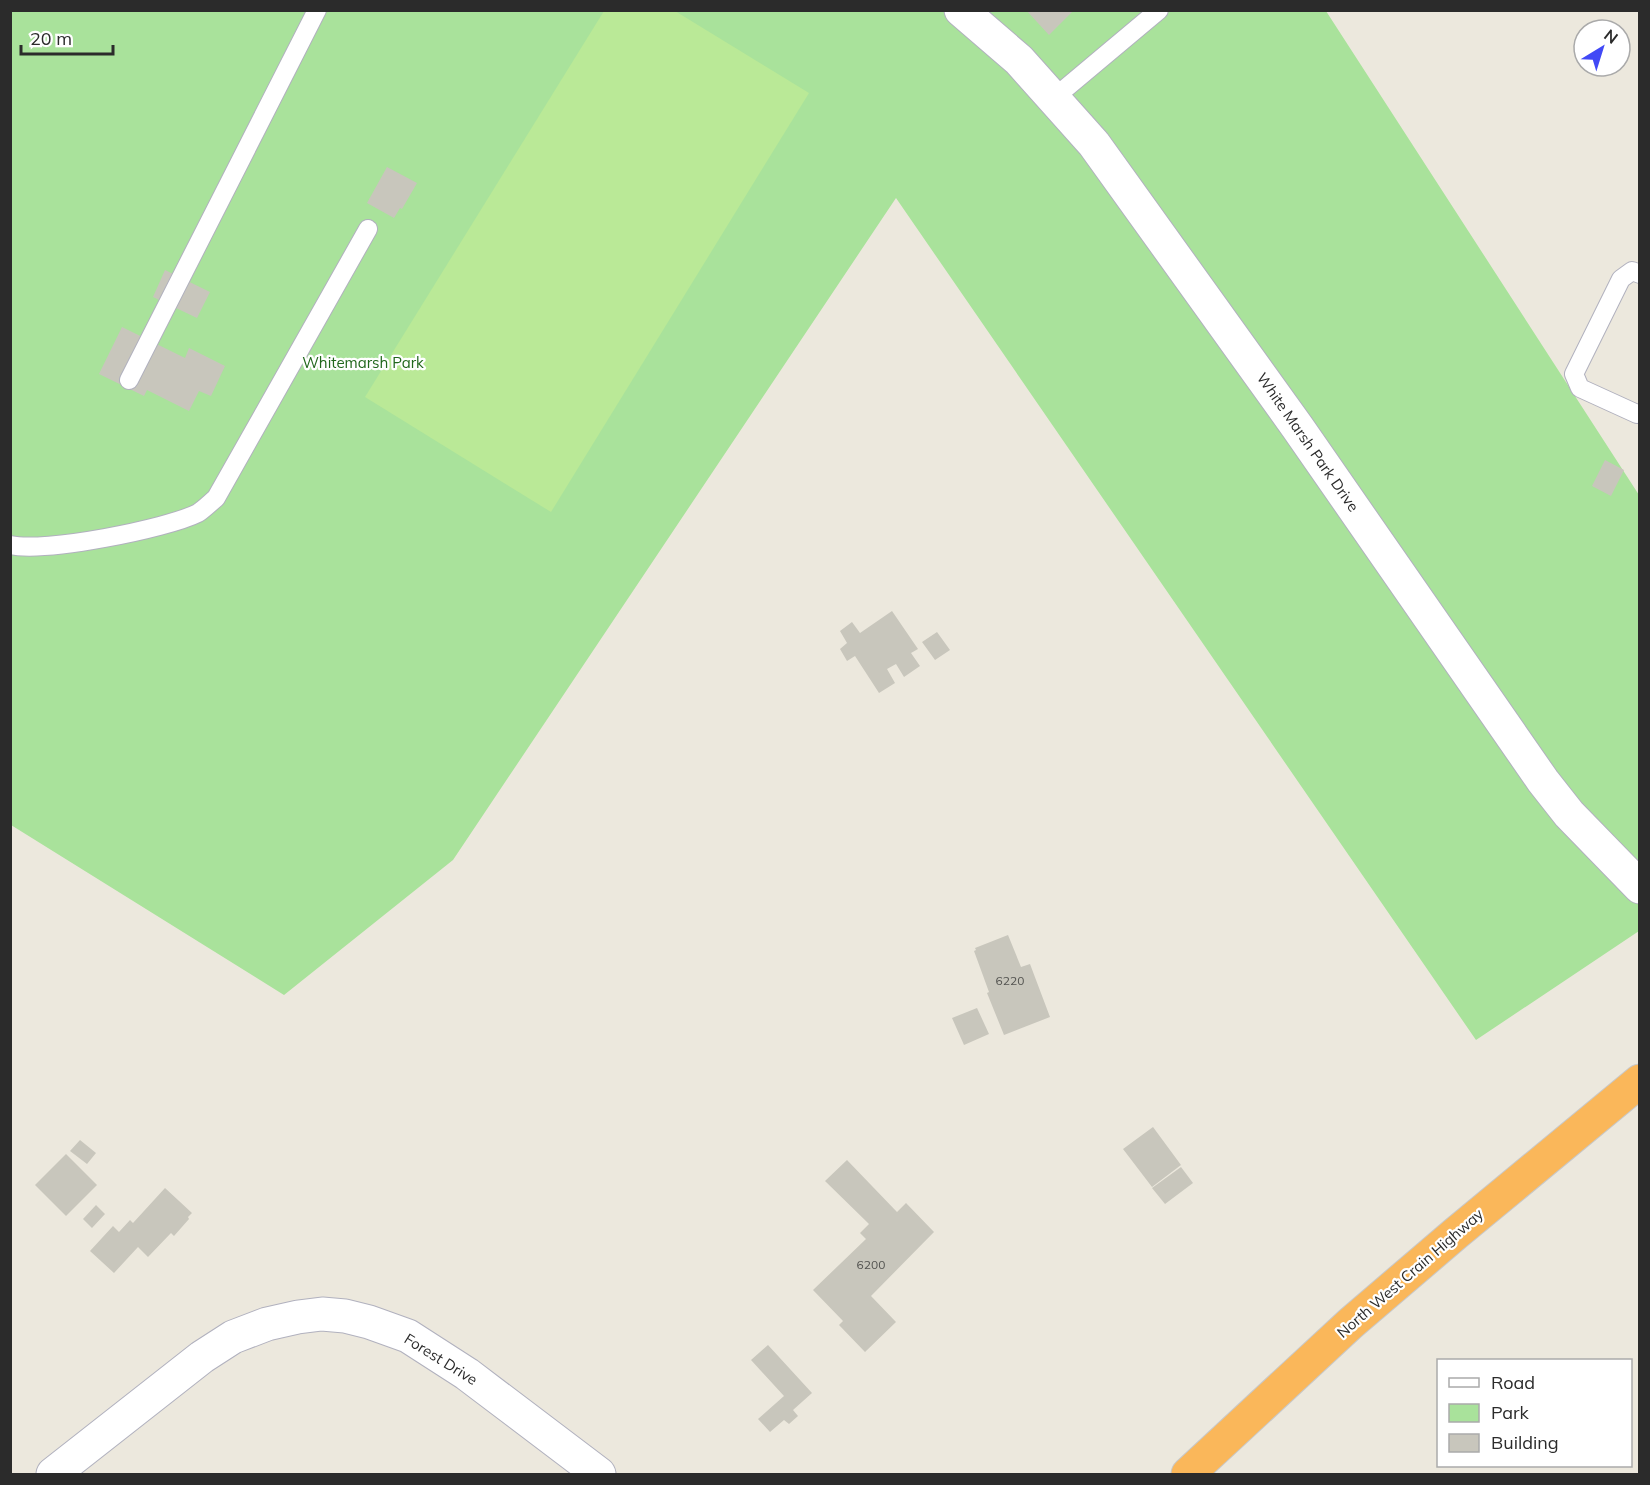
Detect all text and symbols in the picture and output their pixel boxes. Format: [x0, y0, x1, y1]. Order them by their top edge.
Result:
scale bar [21, 18, 112, 56]
north arrow [1572, 18, 1632, 78]
text: N [1600, 25, 1622, 48]
text: 20 m [30, 27, 72, 50]
park label: Whitemarsh Park [302, 353, 424, 372]
street label: White Marsh Park Drive [1253, 369, 1363, 515]
house number: 6220 [996, 973, 1024, 988]
street label: North West Crain Highway [1333, 1204, 1487, 1342]
house number: 6200 [857, 1257, 885, 1272]
street label: Forest Drive [401, 1329, 481, 1389]
legend [1437, 1359, 1632, 1467]
text: Road [1491, 1371, 1535, 1394]
text: Park [1491, 1401, 1530, 1424]
text: Building [1491, 1431, 1559, 1454]

